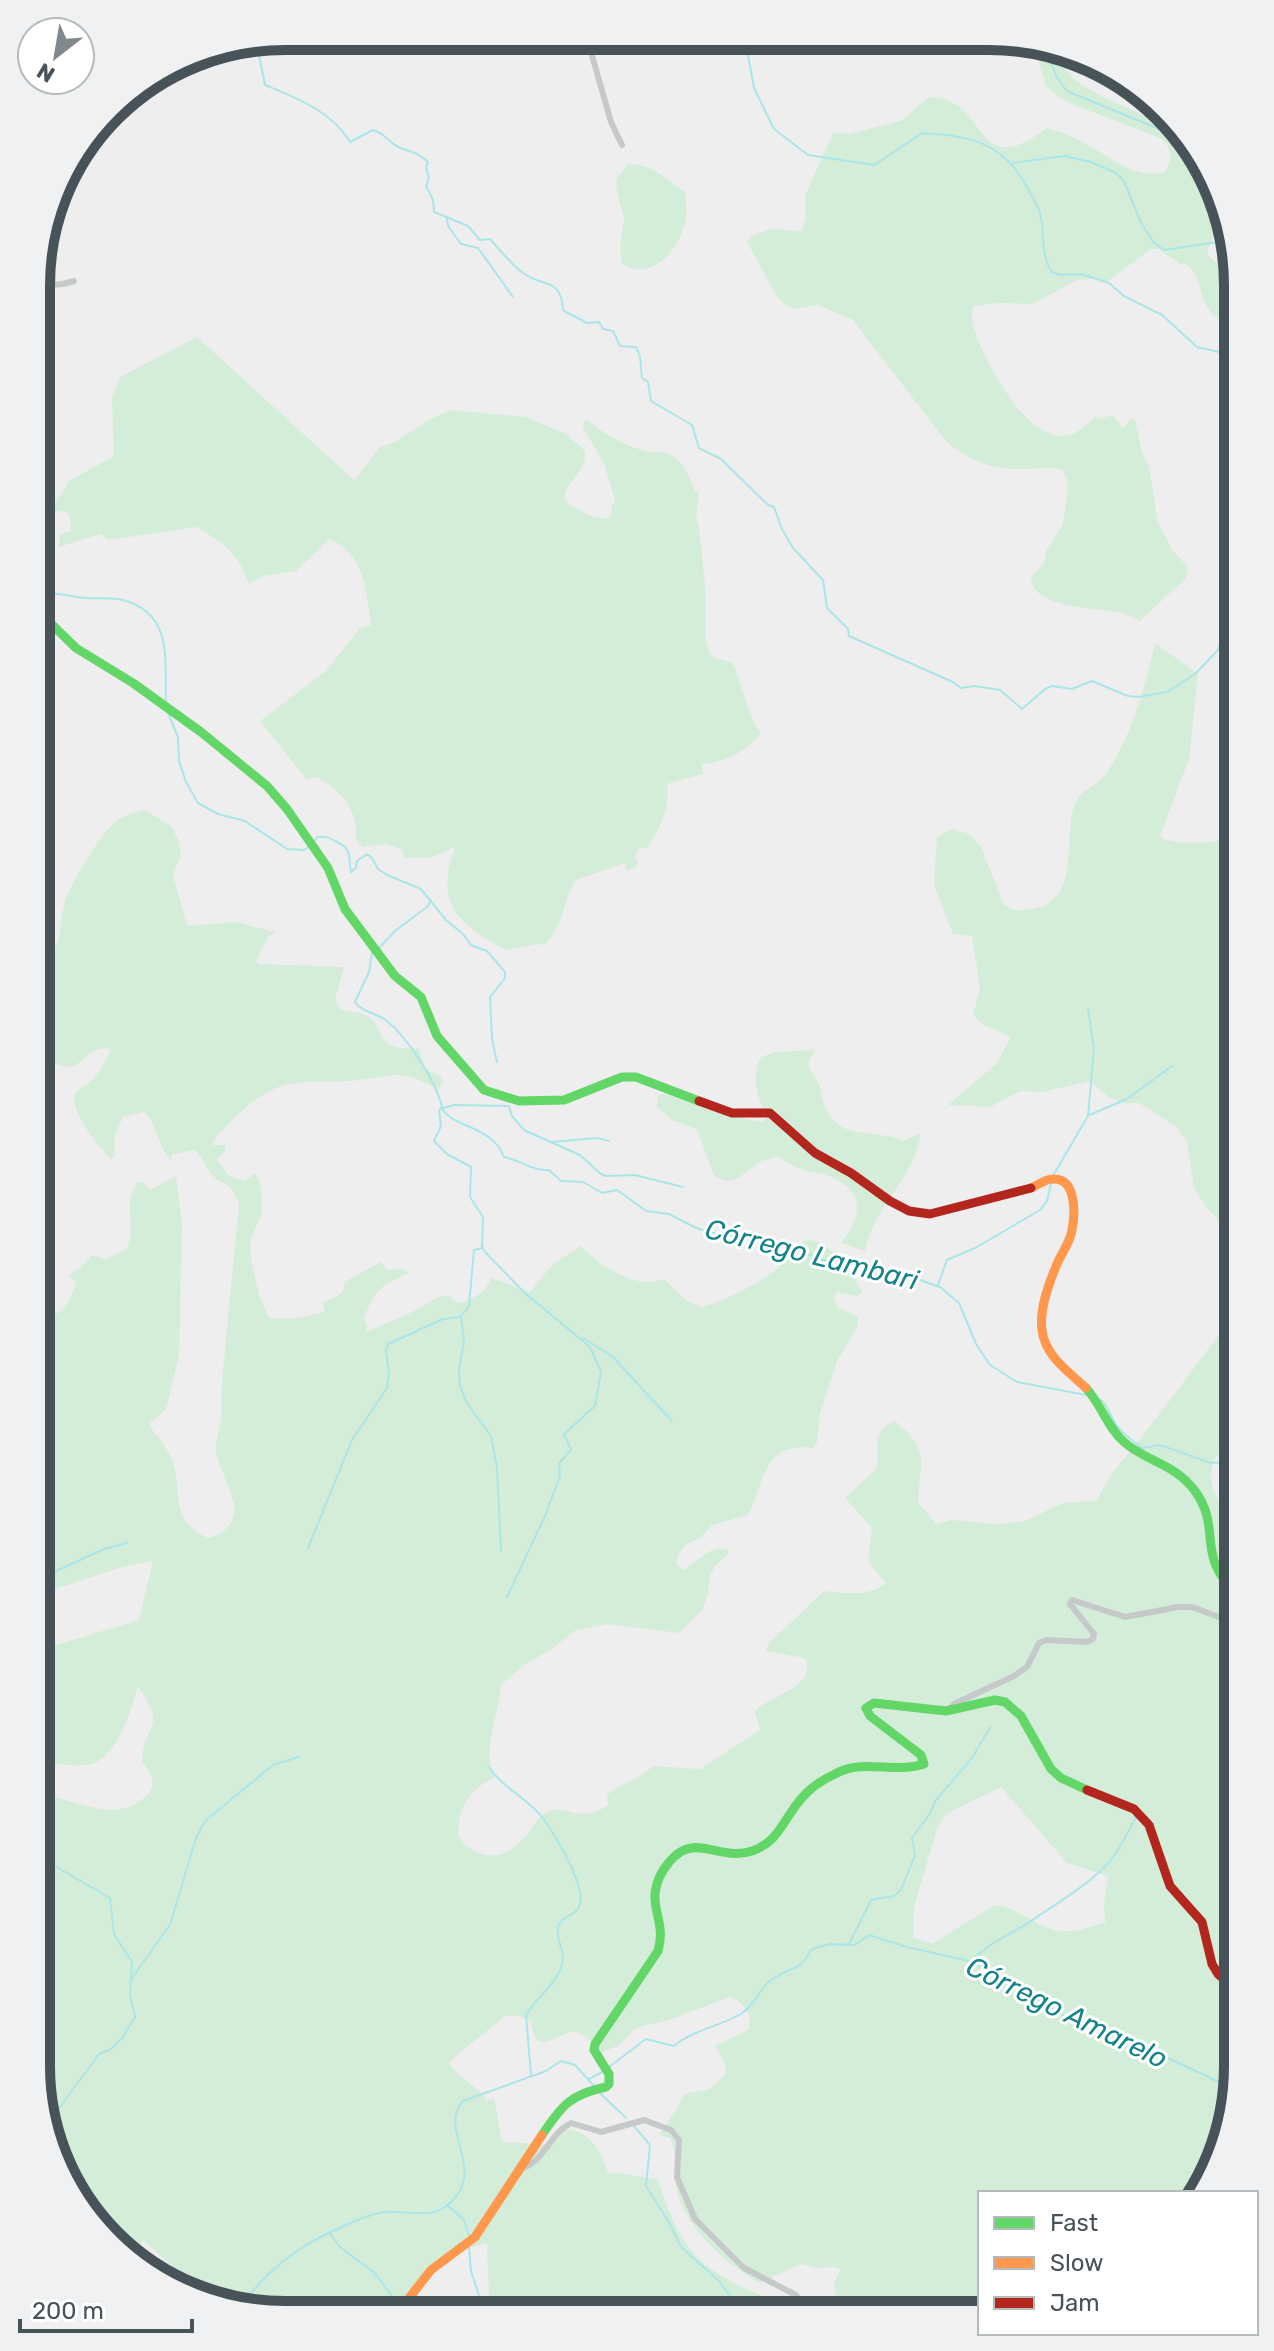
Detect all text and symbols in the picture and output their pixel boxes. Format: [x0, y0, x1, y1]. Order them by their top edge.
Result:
north arrow [16, 16, 96, 96]
text: N [32, 57, 60, 88]
water label: Córrego Lambari [702, 1212, 923, 1297]
water label: Córrego Amarelo [961, 1949, 1173, 2075]
legend [978, 2191, 1258, 2335]
text: Fast [1050, 2209, 1098, 2237]
text: Slow [1050, 2249, 1103, 2277]
scale bar [20, 2283, 192, 2333]
text: Jam [1050, 2289, 1100, 2317]
text: 200 m [32, 2297, 104, 2325]

